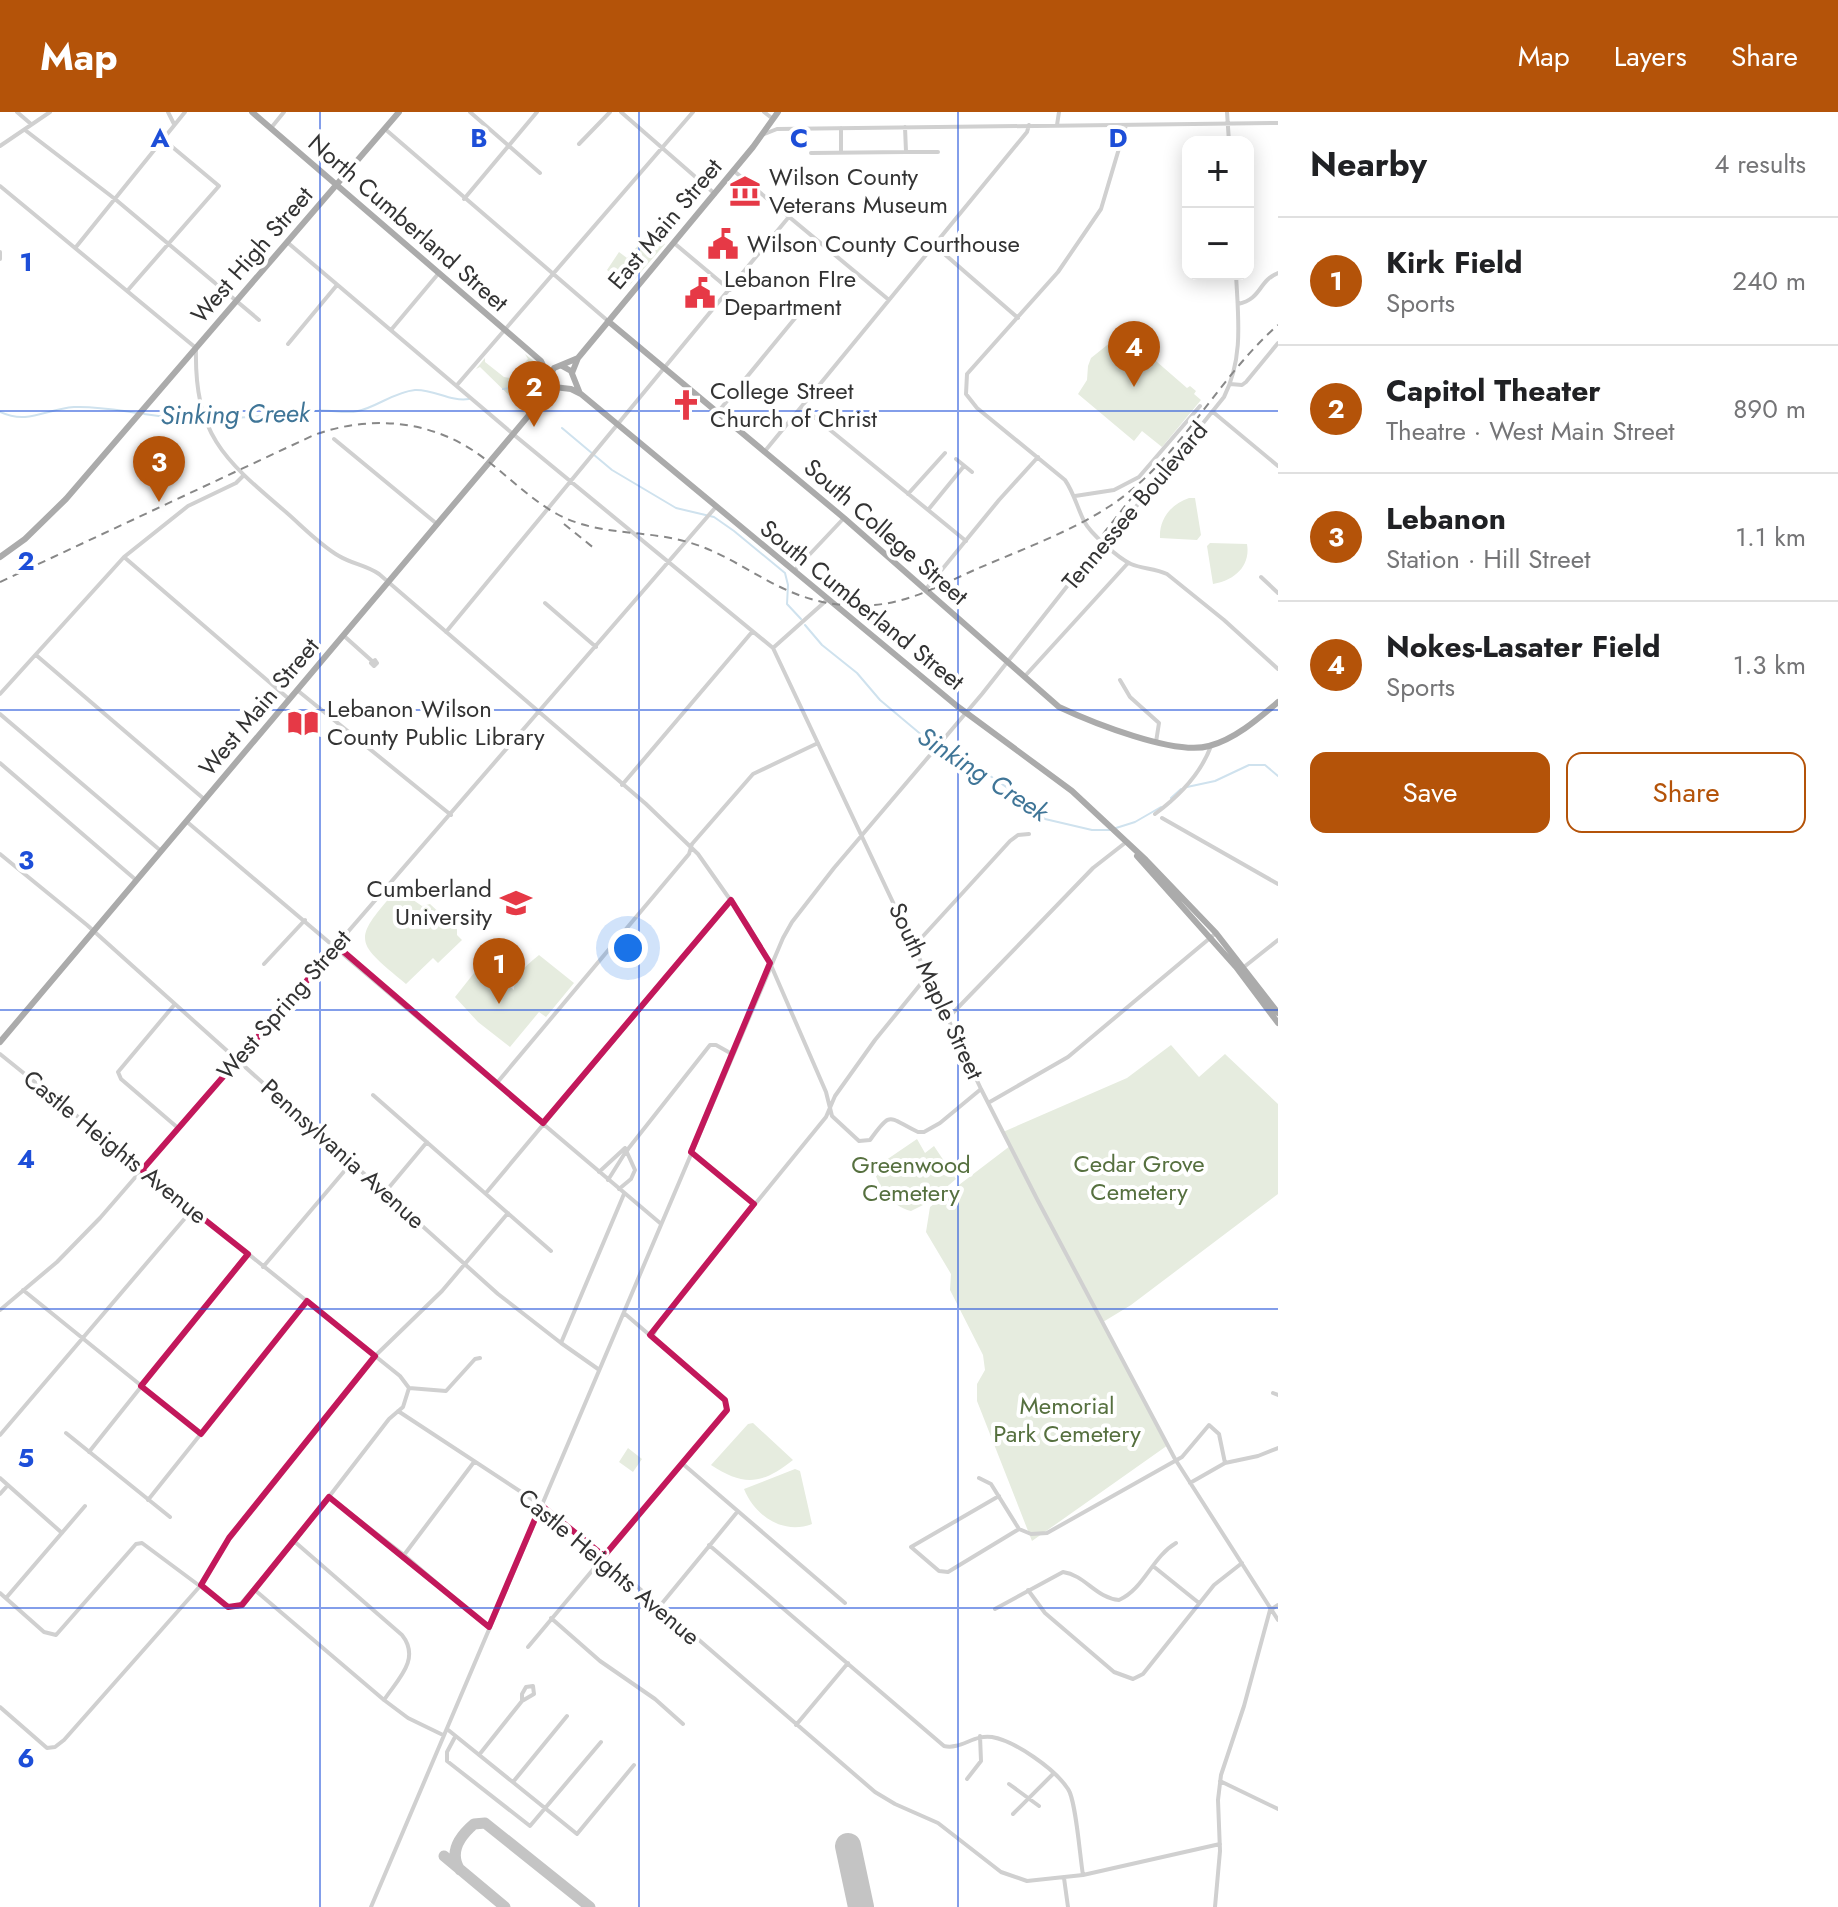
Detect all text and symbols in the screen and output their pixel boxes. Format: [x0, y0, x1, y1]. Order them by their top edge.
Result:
text: Map [40, 29, 118, 84]
text: Map [1518, 36, 1570, 77]
text: Layers [1614, 36, 1687, 77]
text: Share [1731, 36, 1798, 77]
text: A [149, 119, 170, 157]
text: B [470, 119, 488, 157]
text: C [790, 119, 808, 157]
text: D [1108, 119, 1128, 157]
street label: North Cumberland Street [300, 126, 516, 320]
map controls [1182, 136, 1254, 280]
button: + [1182, 136, 1254, 208]
text: Nearby [1310, 140, 1427, 189]
text: 4 results [1714, 145, 1806, 183]
street label: East Main Street [599, 150, 730, 297]
place label: Wilson County Veterans Museum [769, 159, 948, 222]
museum icon: Wilson County Veterans Museum [728, 174, 762, 208]
street label: West High Street [182, 178, 321, 331]
button: − [1182, 208, 1254, 280]
place label: Wilson County Courthouse [747, 226, 1020, 261]
public building icon: Wilson County Courthouse [706, 227, 740, 261]
text: Kirk Field [1386, 241, 1523, 284]
text: 1 [19, 243, 33, 281]
place label: Lebanon FIre Department [724, 261, 856, 324]
text: 1 [1329, 262, 1343, 300]
text: 240 m [1732, 262, 1806, 300]
public building icon: Lebanon FIre Department [683, 276, 717, 310]
text: Sports [1386, 284, 1455, 322]
pin: 4 [1108, 321, 1160, 387]
pin: 2 [508, 361, 560, 427]
text: Capitol Theater [1386, 369, 1601, 412]
place label: College Street Church of Christ [710, 373, 877, 436]
church icon: College Street Church of Christ [669, 388, 703, 422]
text: 2 [1327, 390, 1345, 428]
text: 890 m [1733, 390, 1806, 428]
water label: Sinking Creek [160, 394, 312, 434]
text: Theatre · West Main Street [1386, 412, 1675, 450]
street label: Tennessee Boulevard [1054, 414, 1216, 598]
pin: 3 [133, 436, 185, 502]
street label: South College Street [796, 450, 976, 613]
text: Lebanon [1386, 497, 1506, 540]
street label: South Cumberland Street [753, 511, 972, 698]
text: 3 [1328, 518, 1344, 556]
text: 1.1 km [1735, 518, 1806, 556]
text: Station · Hill Street [1386, 540, 1590, 578]
text: 2 [17, 542, 35, 580]
text: Nokes-Lasater Field [1386, 625, 1661, 668]
street label: West Main Street [190, 630, 327, 783]
text: 4 [1327, 646, 1345, 684]
text: 1.3 km [1733, 646, 1806, 684]
text: Sports [1386, 668, 1455, 706]
place label: Lebanon Wilson County Public Library [327, 691, 545, 754]
library icon: Lebanon Wilson County Public Library [286, 706, 320, 740]
water label: Sinking Creek [910, 717, 1058, 832]
button: Save [1310, 752, 1550, 833]
button: Share [1566, 752, 1806, 833]
text: 3 [18, 841, 34, 879]
place label: Cumberland University [367, 871, 492, 934]
school or university icon: Cumberland University [499, 886, 533, 920]
street label: South Maple Street [880, 897, 993, 1085]
street label: West Spring Street [208, 922, 359, 1087]
your location [608, 928, 648, 968]
pin: 1 [473, 938, 525, 1004]
street label: Castle Heights Avenue [16, 1061, 215, 1232]
street label: Pennsylvania Avenue [254, 1070, 433, 1237]
text: 4 [17, 1140, 35, 1178]
park label: Cedar Grove Cemetery [1073, 1146, 1205, 1209]
park label: Greenwood Cemetery [851, 1147, 971, 1210]
park label: Memorial Park Cemetery [993, 1388, 1141, 1451]
text: 5 [18, 1439, 34, 1477]
street label: Castle Heights Avenue [511, 1480, 708, 1653]
text: 6 [17, 1739, 35, 1777]

